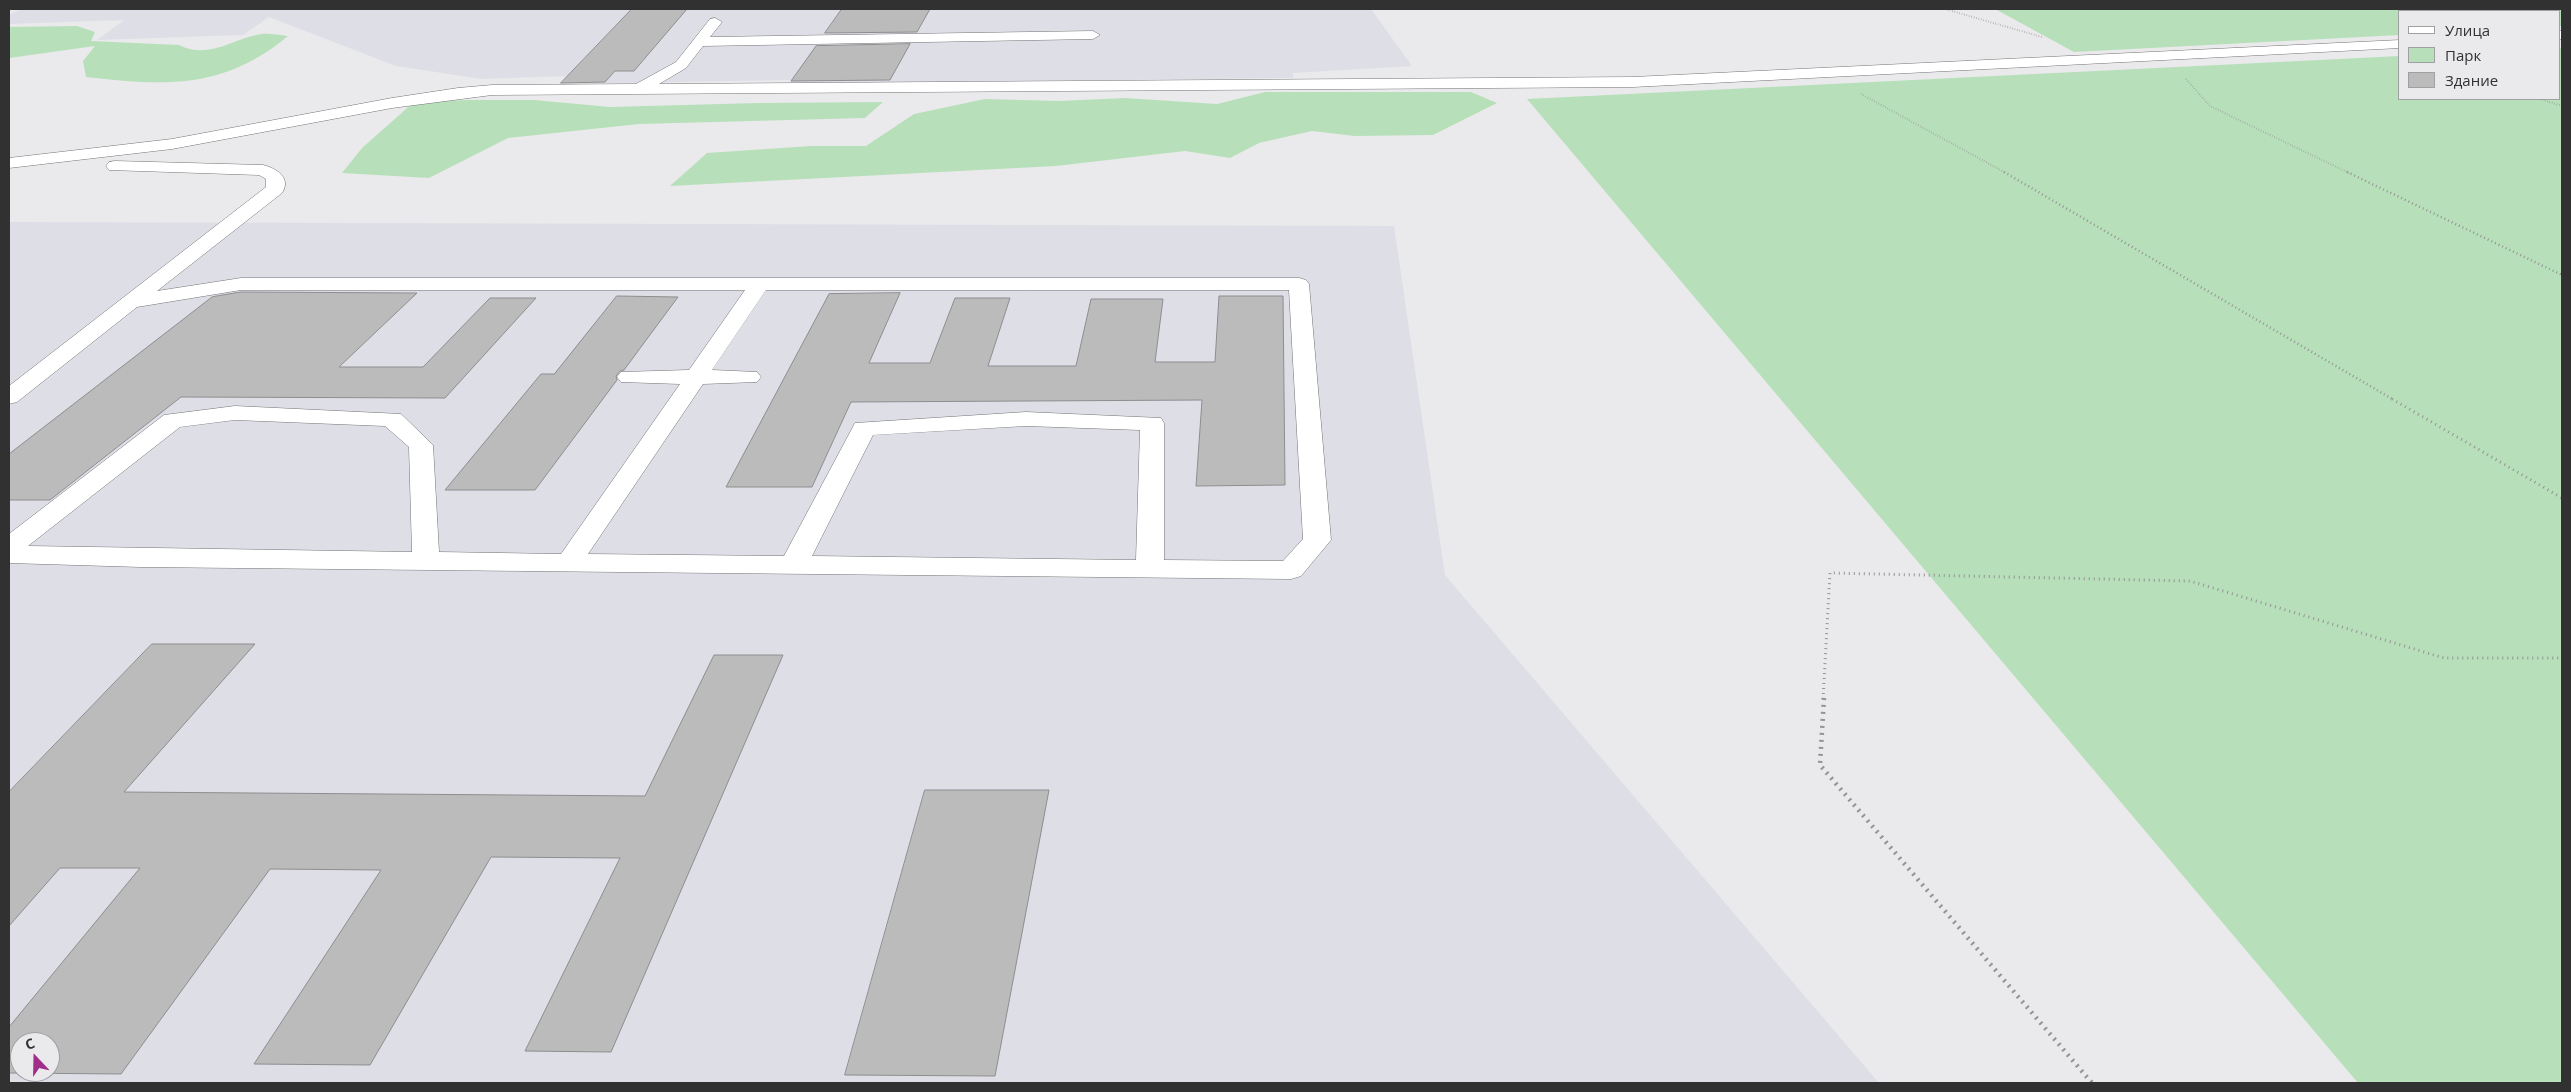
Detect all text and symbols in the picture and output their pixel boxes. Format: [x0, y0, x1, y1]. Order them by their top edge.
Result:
legend [2398, 10, 2561, 100]
text: Улица [2445, 20, 2490, 40]
text: Парк [2445, 45, 2481, 65]
text: Здание [2445, 70, 2498, 90]
north arrow [10, 1032, 60, 1082]
text: С [22, 1033, 37, 1054]

